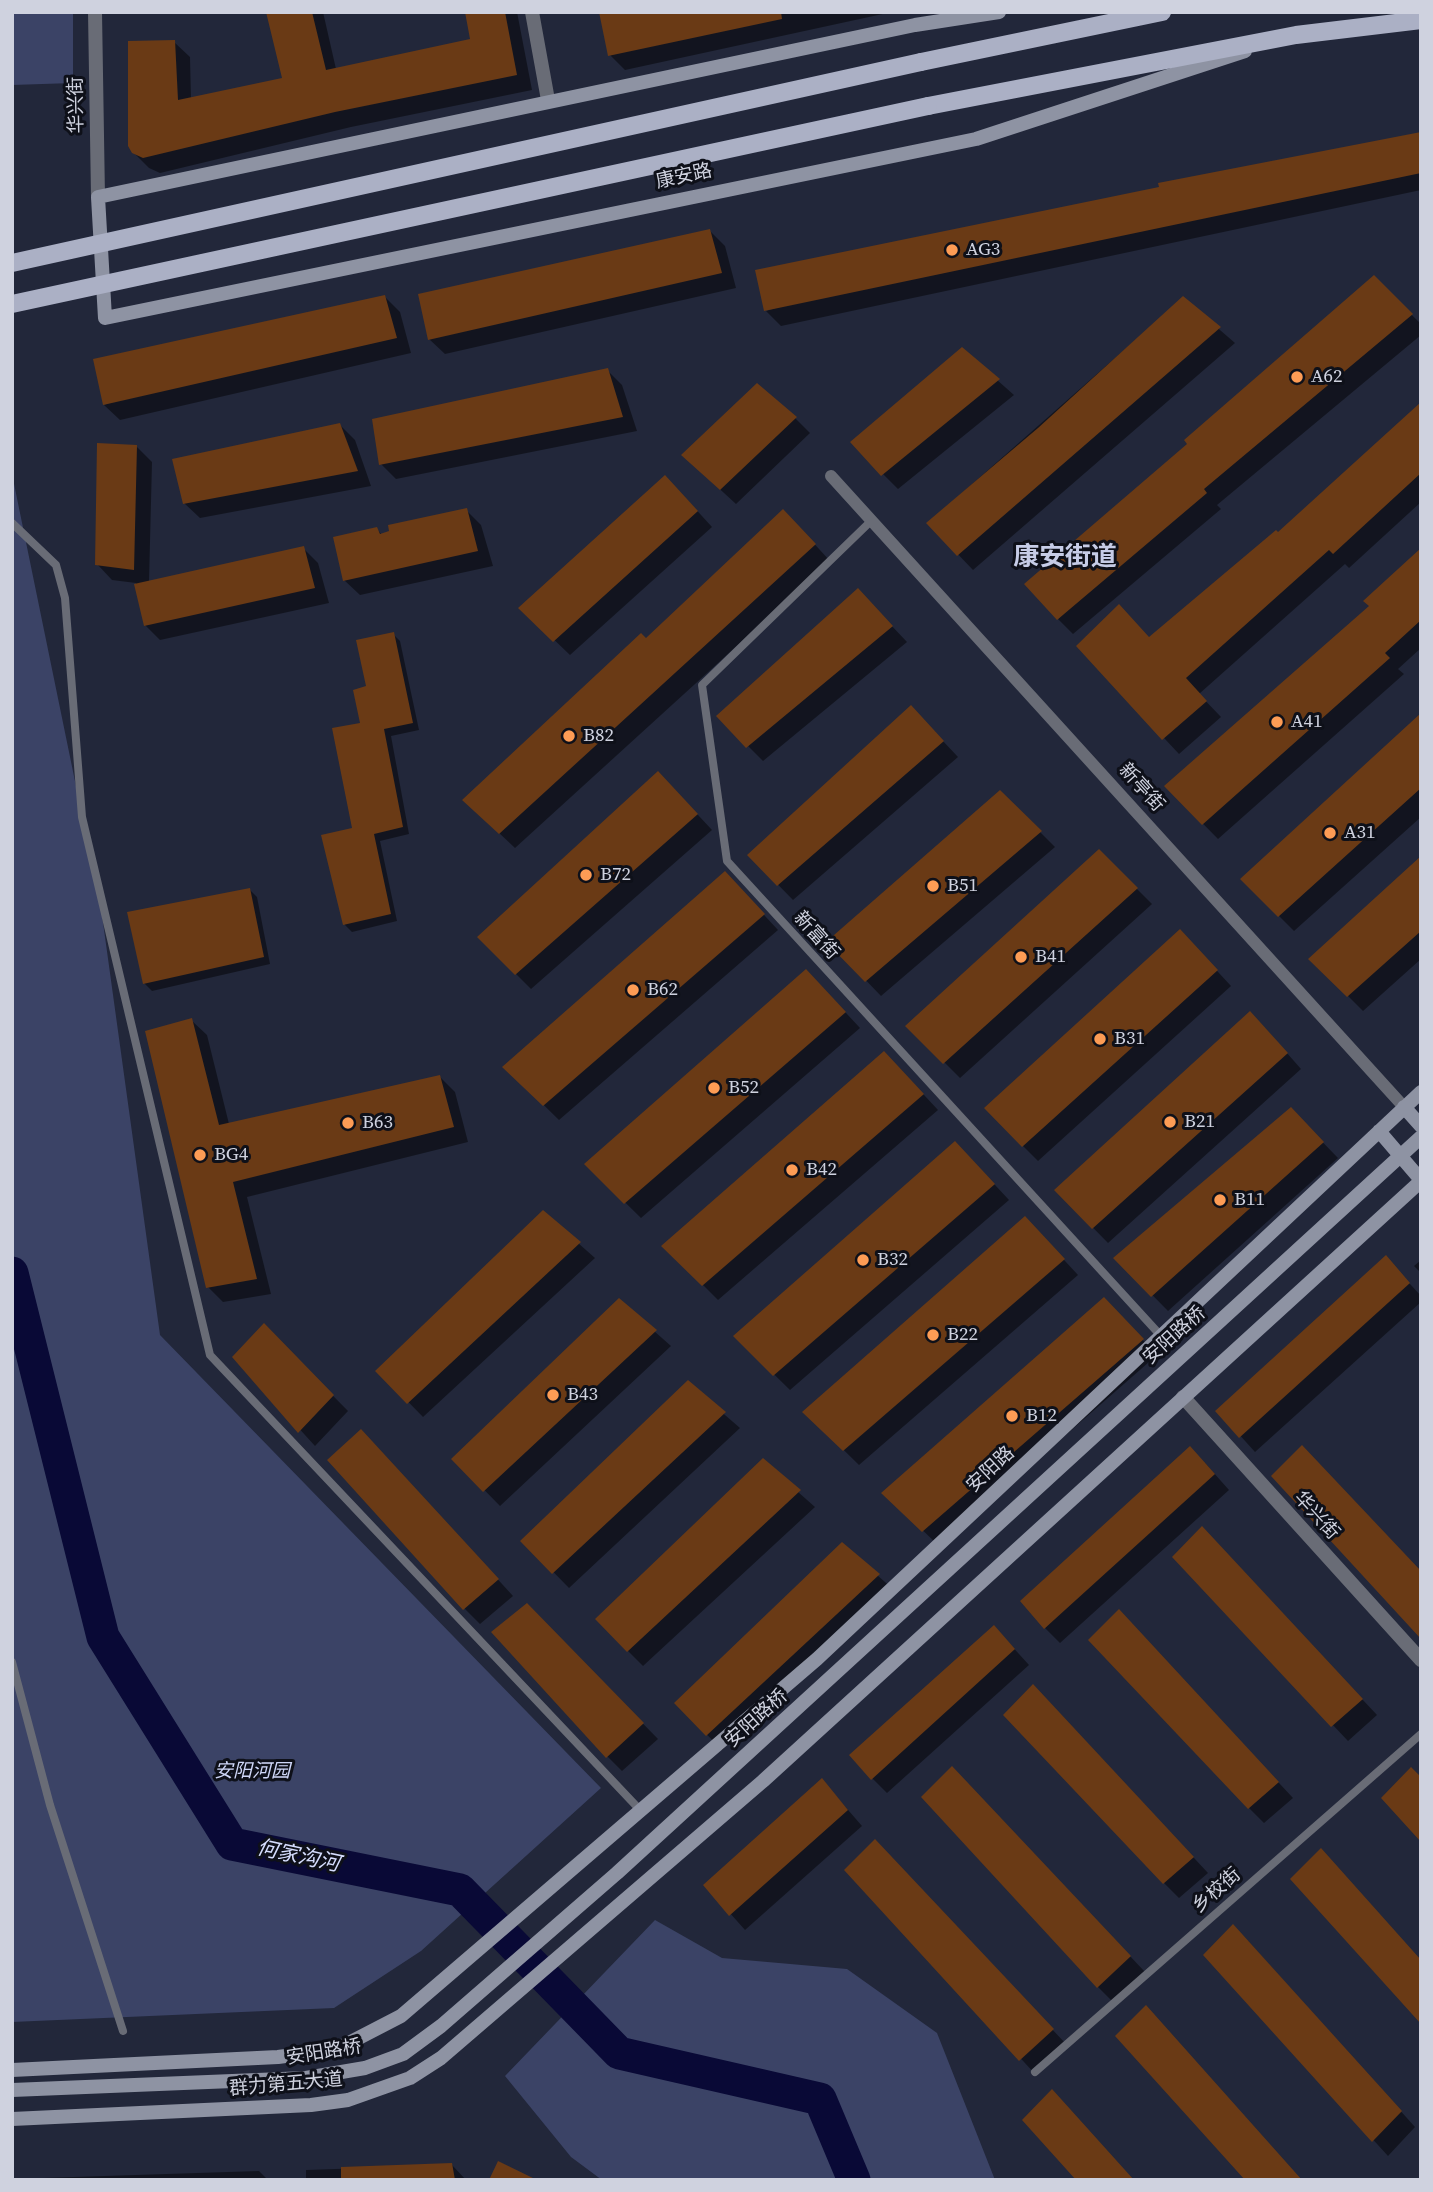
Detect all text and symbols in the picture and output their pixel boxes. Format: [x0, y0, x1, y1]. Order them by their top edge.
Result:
street label: 华兴街 [65, 76, 89, 134]
street label: 康安路 [654, 160, 714, 194]
place label: AG3 [966, 239, 1000, 261]
marker: AG3 [944, 242, 960, 258]
place label: A62 [1311, 366, 1343, 388]
marker: A62 [1289, 369, 1305, 385]
district label: 康安街道 [1013, 542, 1117, 574]
place label: A41 [1291, 711, 1323, 733]
marker: A41 [1269, 714, 1285, 730]
place label: B82 [583, 725, 614, 747]
marker: B82 [561, 728, 577, 744]
street label: 新亭街 [1113, 759, 1169, 817]
place label: A31 [1344, 822, 1376, 844]
marker: A31 [1322, 825, 1338, 841]
place label: B72 [600, 864, 631, 886]
marker: B72 [578, 867, 594, 883]
place label: B51 [947, 875, 978, 897]
marker: B51 [925, 878, 941, 894]
street label: 新富街 [788, 907, 844, 965]
place label: B41 [1035, 946, 1066, 968]
marker: B41 [1013, 949, 1029, 965]
place label: B62 [647, 979, 678, 1001]
marker: B62 [625, 982, 641, 998]
place label: B31 [1114, 1028, 1145, 1050]
marker: B31 [1092, 1031, 1108, 1047]
place label: B52 [728, 1077, 759, 1099]
marker: B52 [706, 1080, 722, 1096]
place label: B21 [1184, 1111, 1215, 1133]
place label: B63 [362, 1112, 393, 1134]
marker: B21 [1162, 1114, 1178, 1130]
marker: B63 [340, 1115, 356, 1131]
place label: BG4 [214, 1144, 248, 1166]
marker: BG4 [192, 1147, 208, 1163]
place label: B42 [806, 1159, 837, 1181]
marker: B42 [784, 1162, 800, 1178]
place label: B11 [1234, 1189, 1265, 1211]
marker: B11 [1212, 1192, 1228, 1208]
place label: B32 [877, 1249, 908, 1271]
marker: B32 [855, 1252, 871, 1268]
street label: 安阳路桥 [1139, 1302, 1211, 1370]
place label: B22 [947, 1324, 978, 1346]
marker: B22 [925, 1327, 941, 1343]
place label: B43 [567, 1384, 598, 1406]
marker: B43 [545, 1387, 561, 1403]
place label: B12 [1026, 1405, 1057, 1427]
marker: B12 [1004, 1408, 1020, 1424]
street label: 安阳路 [962, 1442, 1020, 1498]
street label: 华兴街 [1288, 1487, 1344, 1545]
street label: 安阳路桥 [721, 1685, 793, 1753]
park label: 安阳河园 [214, 1761, 290, 1783]
water label: 何家沟河 [254, 1836, 342, 1878]
street label: 乡校街 [1188, 1864, 1246, 1918]
street label: 安阳路桥 [285, 2036, 363, 2070]
street label: 群力第五大道 [228, 2069, 344, 2101]

